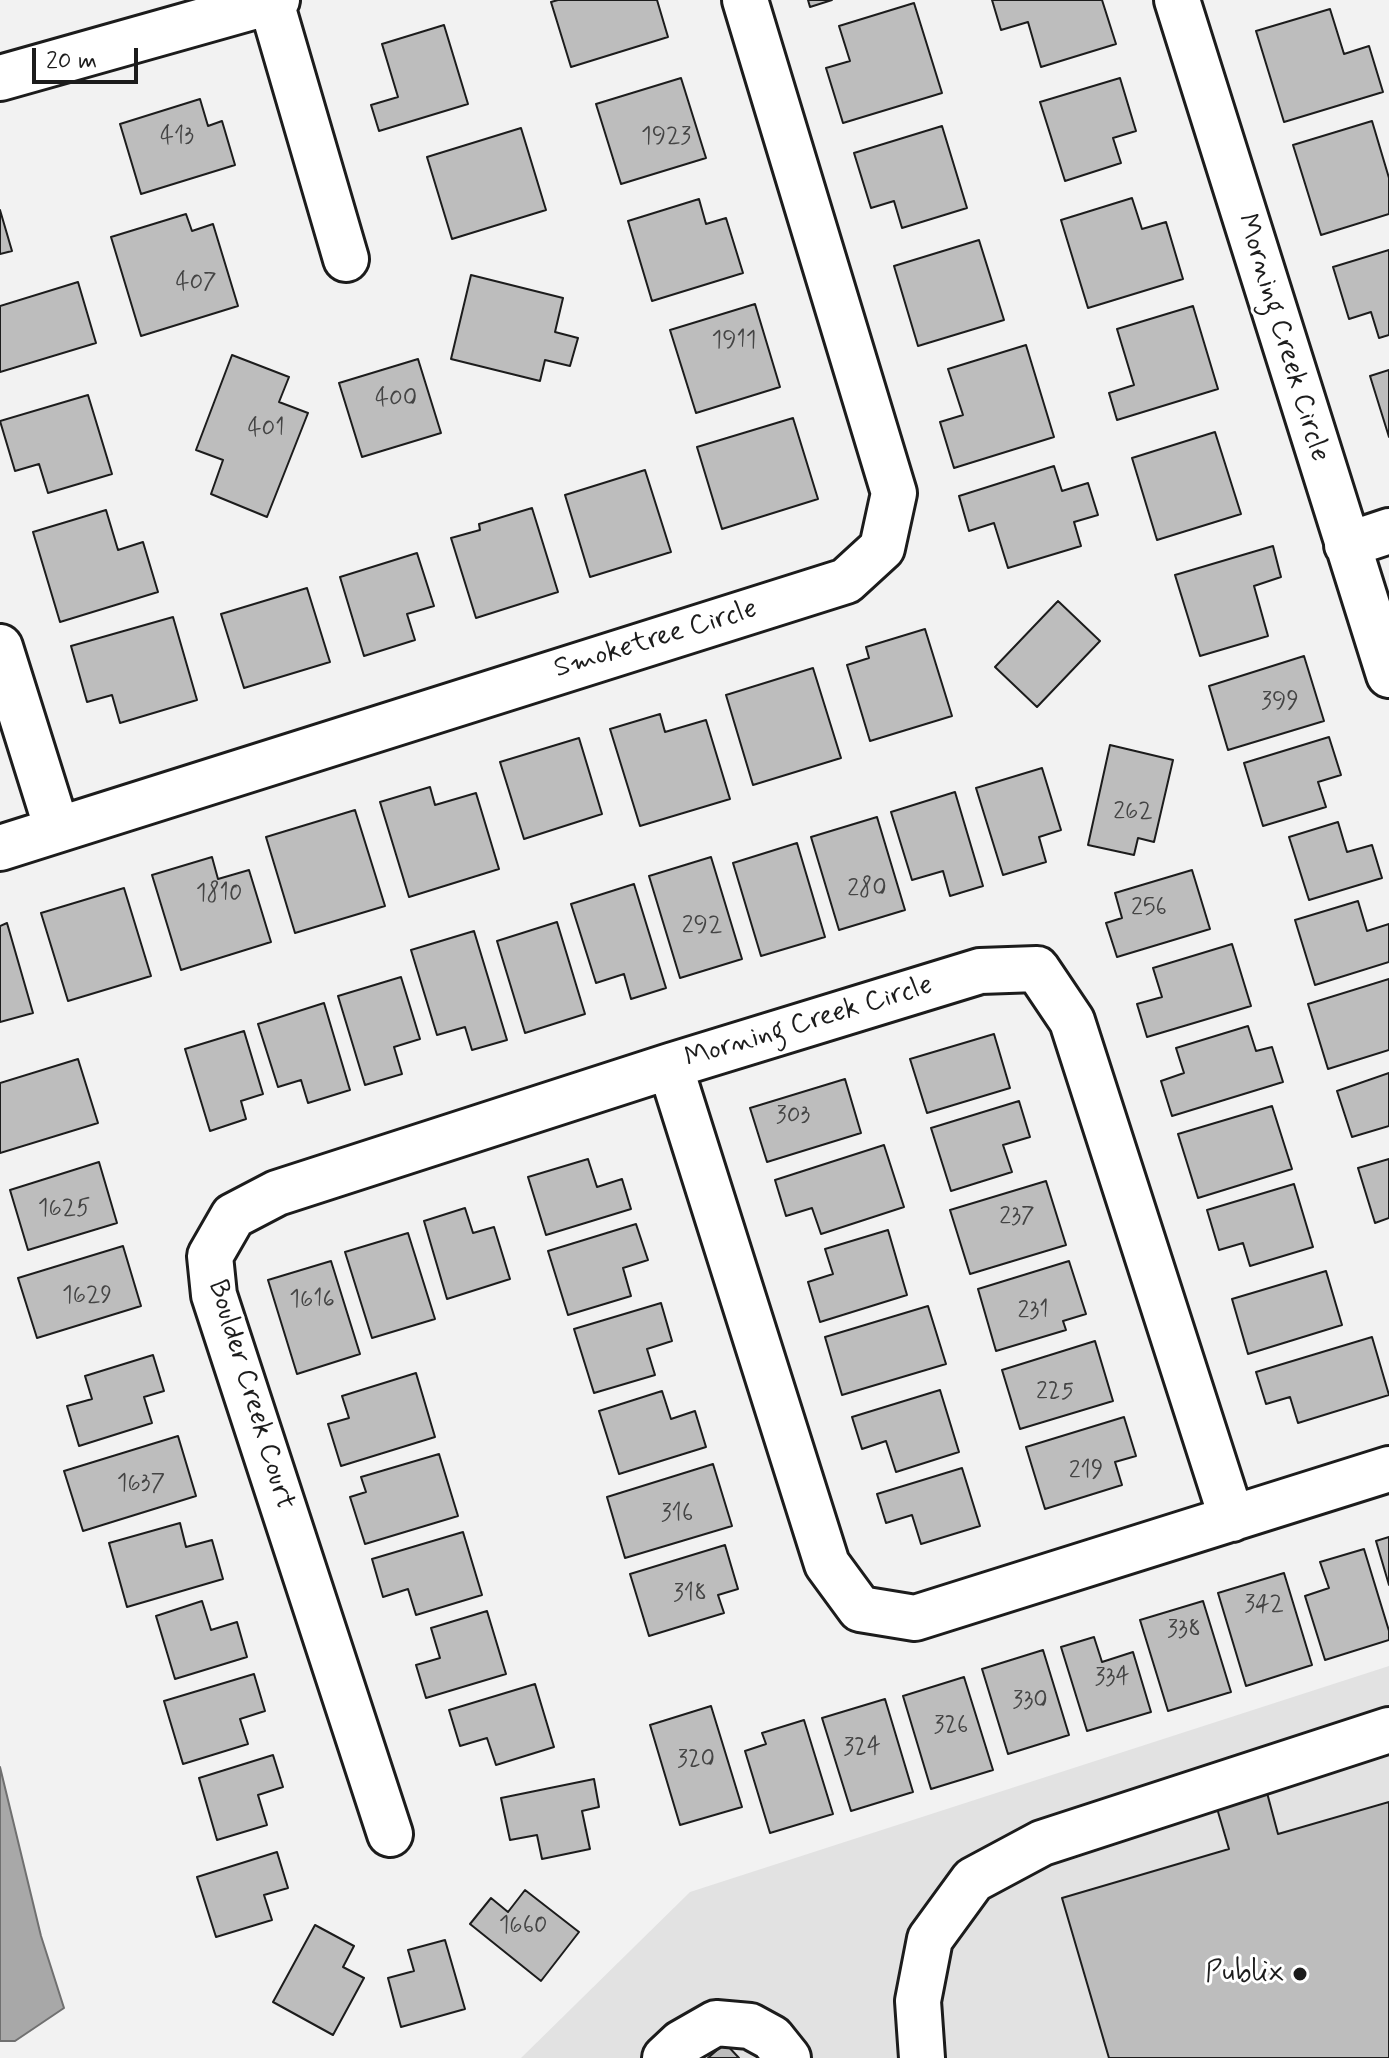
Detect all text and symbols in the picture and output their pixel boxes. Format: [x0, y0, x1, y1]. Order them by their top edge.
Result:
scale bar [36, 32, 142, 82]
text: 20 m [46, 46, 97, 77]
house number: 413 [160, 124, 194, 152]
house number: 1923 [641, 124, 691, 152]
street label: Morning Creek Circle [1228, 210, 1336, 466]
house number: 407 [175, 270, 217, 298]
house number: 1911 [711, 328, 757, 356]
house number: 400 [375, 386, 417, 414]
house number: 401 [247, 416, 285, 444]
street label: Smoketree Circle [550, 593, 762, 687]
house number: 399 [1261, 689, 1299, 717]
house number: 262 [1113, 799, 1153, 827]
house number: 280 [847, 876, 887, 904]
house number: 1810 [196, 881, 242, 909]
house number: 256 [1131, 895, 1167, 923]
house number: 292 [682, 913, 722, 941]
street label: Morning Creek Circle [681, 969, 937, 1077]
house number: 303 [776, 1103, 810, 1131]
house number: 1625 [38, 1196, 90, 1224]
house number: 237 [999, 1204, 1035, 1232]
street label: Boulder Creek Court [199, 1276, 301, 1514]
house number: 1629 [62, 1283, 112, 1311]
house number: 1616 [289, 1287, 335, 1315]
house number: 231 [1017, 1298, 1049, 1326]
house number: 225 [1036, 1379, 1074, 1407]
house number: 219 [1069, 1458, 1103, 1486]
house number: 1637 [117, 1471, 165, 1499]
house number: 316 [661, 1501, 693, 1529]
house number: 318 [673, 1581, 707, 1609]
house number: 342 [1244, 1592, 1284, 1620]
house number: 338 [1167, 1617, 1201, 1645]
house number: 334 [1094, 1665, 1130, 1693]
house number: 330 [1012, 1688, 1048, 1716]
house number: 326 [934, 1713, 968, 1741]
house number: 324 [843, 1735, 881, 1763]
house number: 320 [677, 1747, 715, 1775]
house number: 1660 [499, 1913, 547, 1941]
place label: Publix [1205, 1957, 1284, 1991]
marker: Publix [1291, 1965, 1309, 1983]

